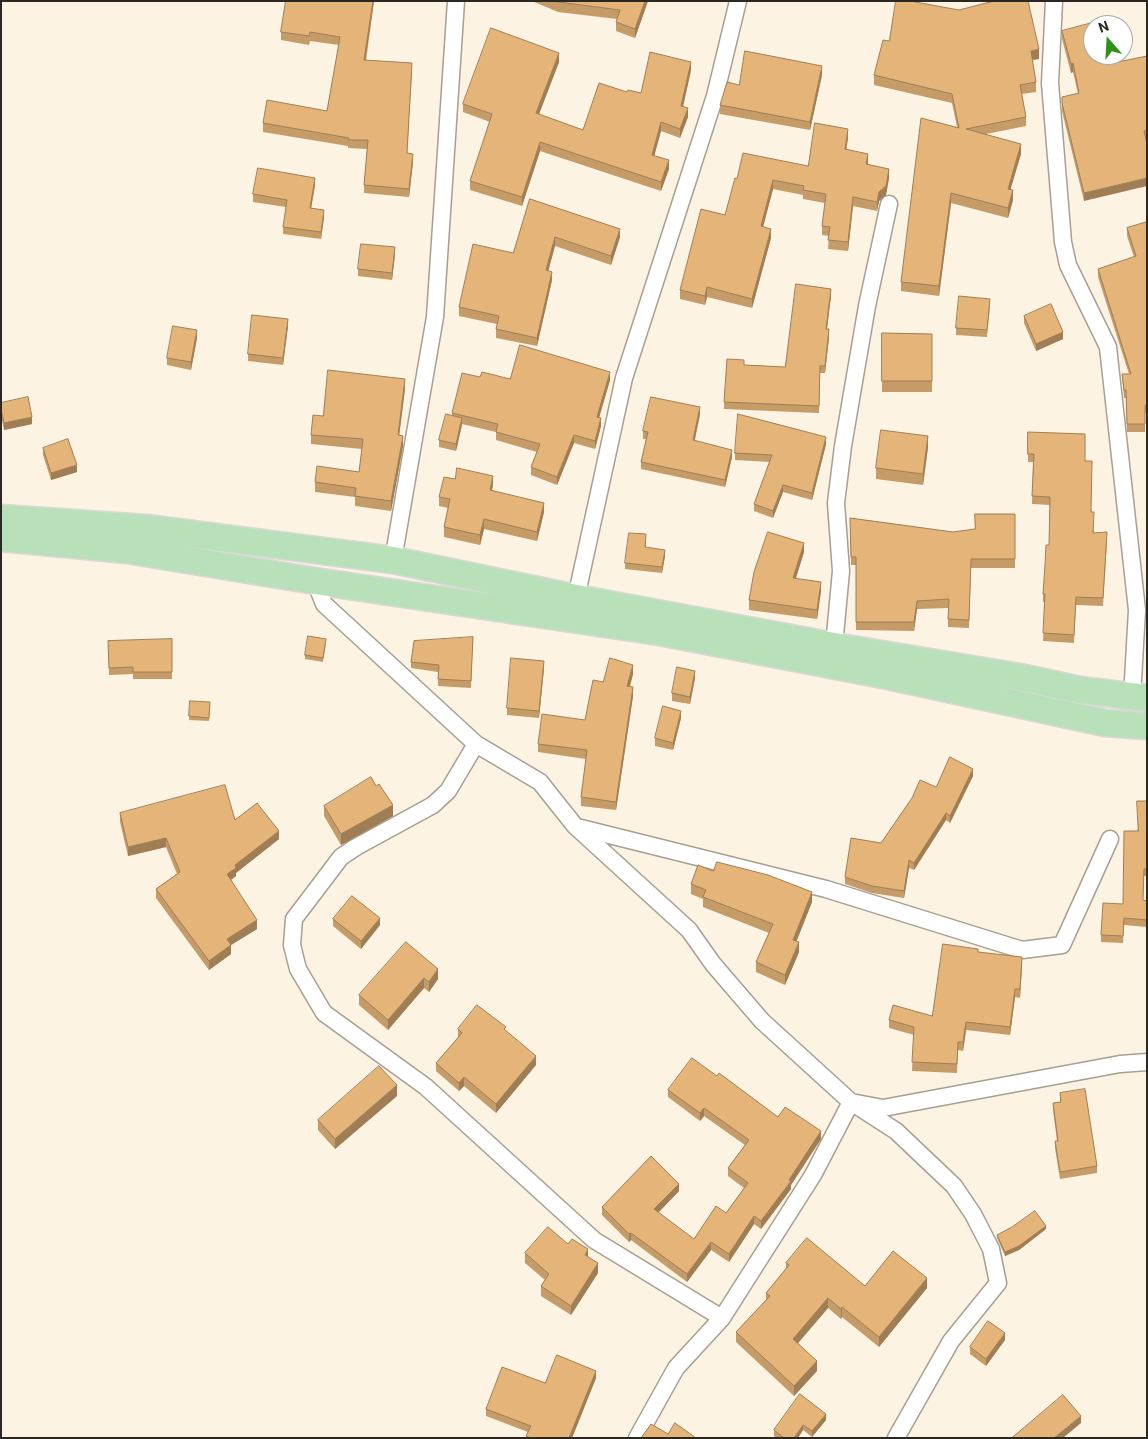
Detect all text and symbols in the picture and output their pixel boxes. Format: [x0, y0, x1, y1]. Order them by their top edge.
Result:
north arrow [1083, 15, 1133, 65]
text: N [1096, 18, 1111, 36]

